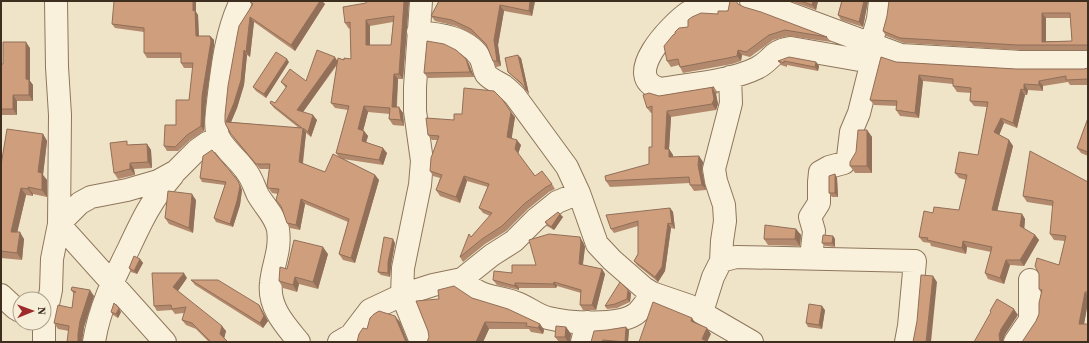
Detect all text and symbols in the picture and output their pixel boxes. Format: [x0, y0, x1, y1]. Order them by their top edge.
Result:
north arrow [12, 291, 52, 331]
text: N [34, 307, 49, 315]

